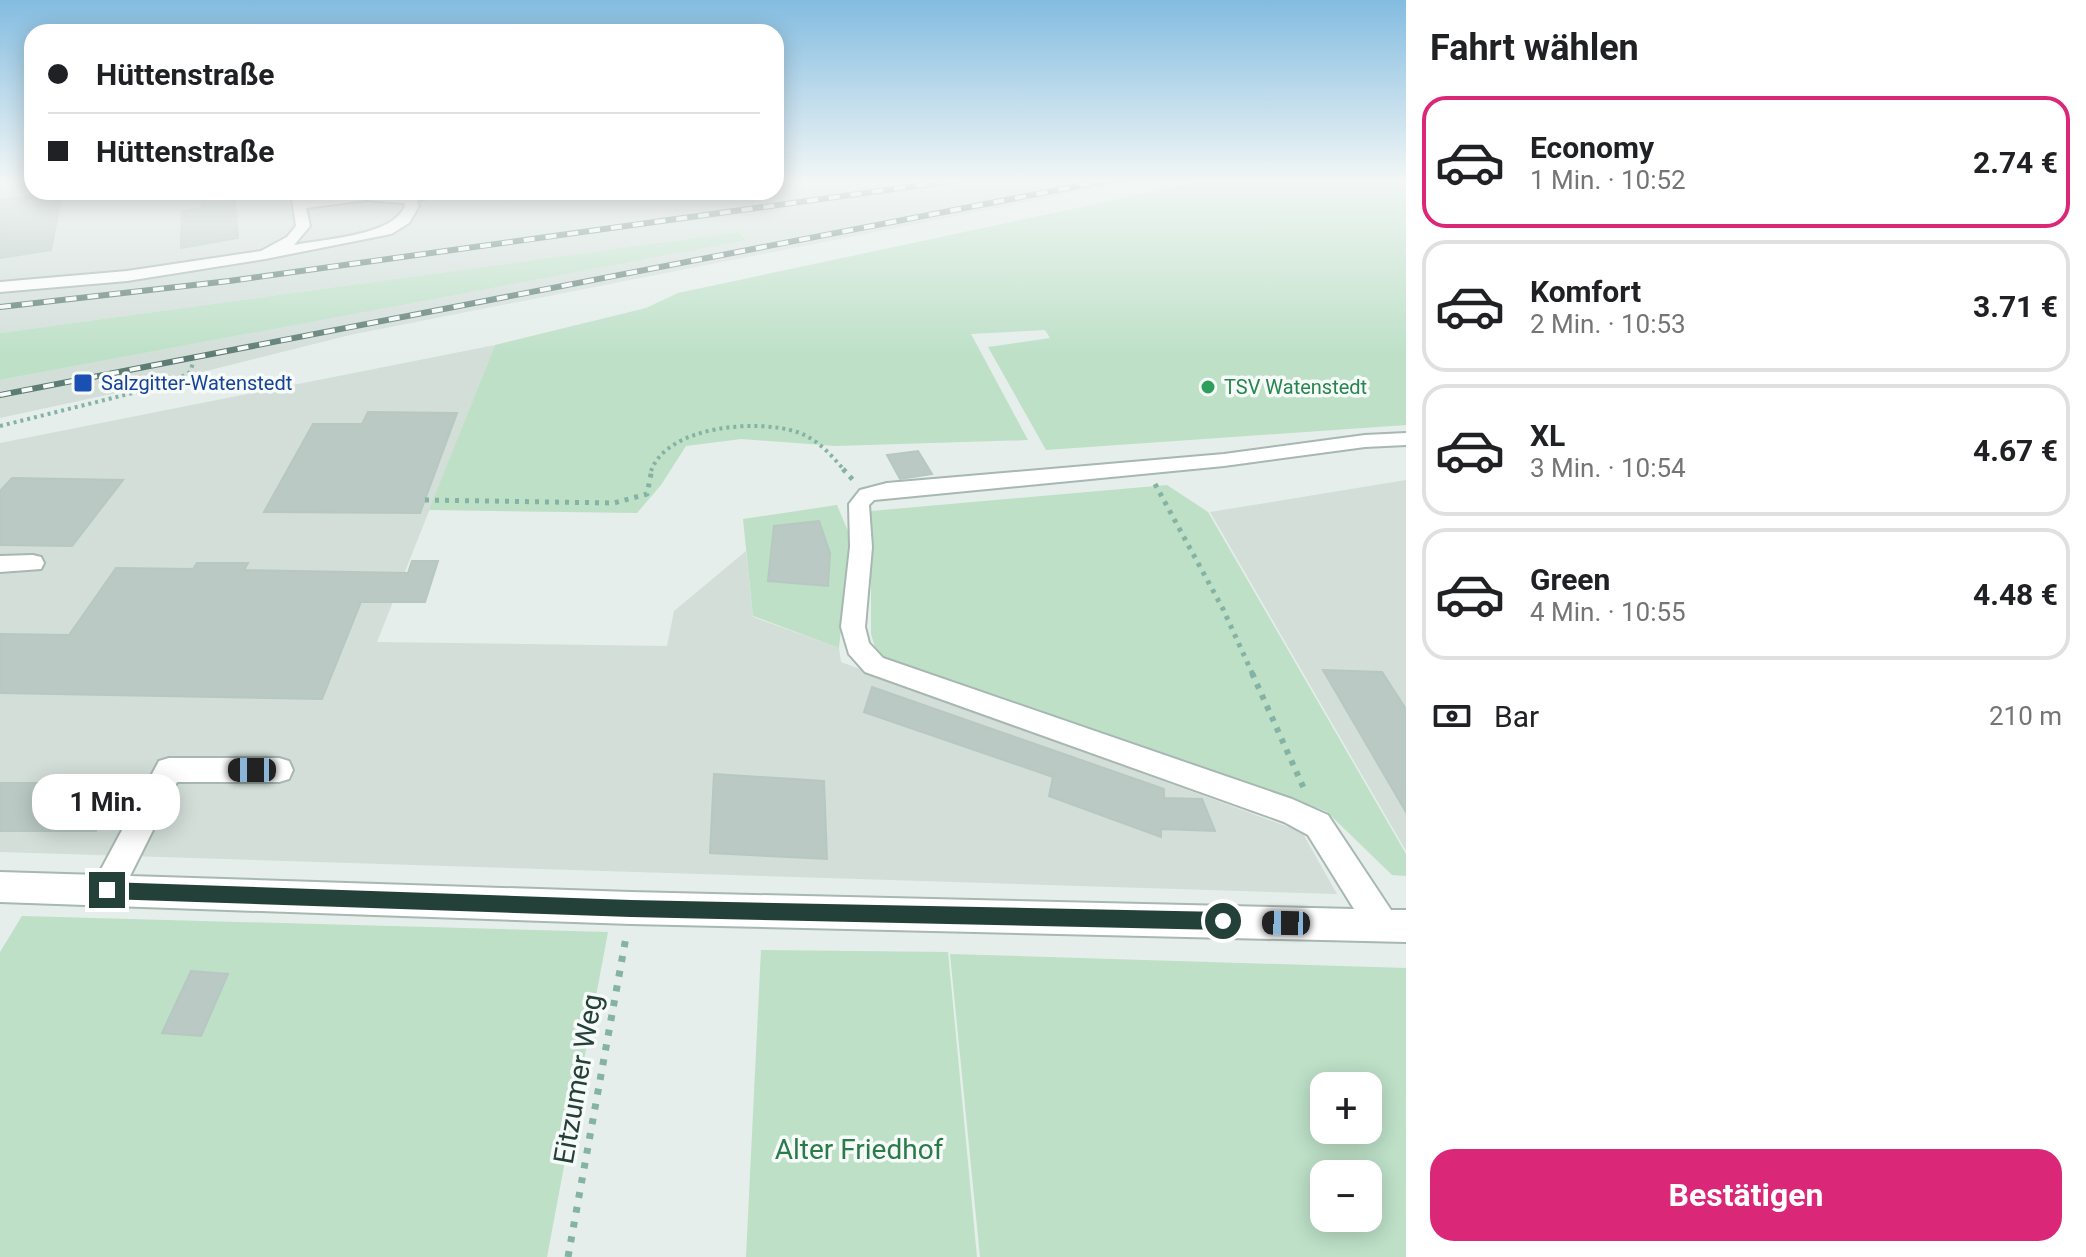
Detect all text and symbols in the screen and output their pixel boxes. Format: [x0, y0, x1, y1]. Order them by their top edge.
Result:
text: Fahrt wählen [1430, 27, 1639, 69]
text: Hüttenstraße [96, 57, 275, 92]
icon: car [1434, 126, 1506, 198]
text: Economy [1530, 130, 1654, 165]
text: Hüttenstraße [96, 134, 275, 169]
text: 2.74 € [1973, 145, 2058, 180]
text: 1 Min. · 10:52 [1530, 165, 1686, 195]
icon: car [1434, 270, 1506, 342]
text: Komfort [1530, 274, 1641, 309]
text: 3.71 € [1973, 289, 2058, 324]
text: 2 Min. · 10:53 [1530, 309, 1686, 339]
place label: Salzgitter-Watenstedt [101, 371, 292, 395]
marker: Salzgitter-Watenstedt [72, 372, 94, 394]
place label: TSV Watenstedt [1224, 375, 1367, 399]
marker: TSV Watenstedt [1199, 378, 1217, 396]
icon: car [1434, 414, 1506, 486]
text: XL [1530, 418, 1565, 453]
text: 4.67 € [1973, 433, 2058, 468]
text: 3 Min. · 10:54 [1530, 453, 1686, 483]
icon: car [1434, 558, 1506, 630]
text: Green [1530, 562, 1610, 597]
text: 4.48 € [1973, 577, 2058, 612]
text: 4 Min. · 10:55 [1530, 597, 1686, 627]
icon: cash [1430, 694, 1474, 738]
text: Bar [1494, 699, 1539, 734]
text: 210 m [1989, 701, 2062, 731]
car [228, 758, 276, 782]
callout: 1 Min. [33, 774, 181, 830]
text: 1 Min. [69, 787, 143, 817]
route end [89, 872, 125, 908]
route start [1205, 903, 1241, 939]
car [1262, 911, 1310, 935]
street label: Eitzumer Weg [547, 991, 609, 1167]
map controls [1310, 1072, 1382, 1232]
button: + [1310, 1072, 1382, 1144]
park label: Alter Friedhof [775, 1133, 944, 1166]
button: Bestätigen [1430, 1149, 2062, 1241]
button: − [1310, 1160, 1382, 1232]

